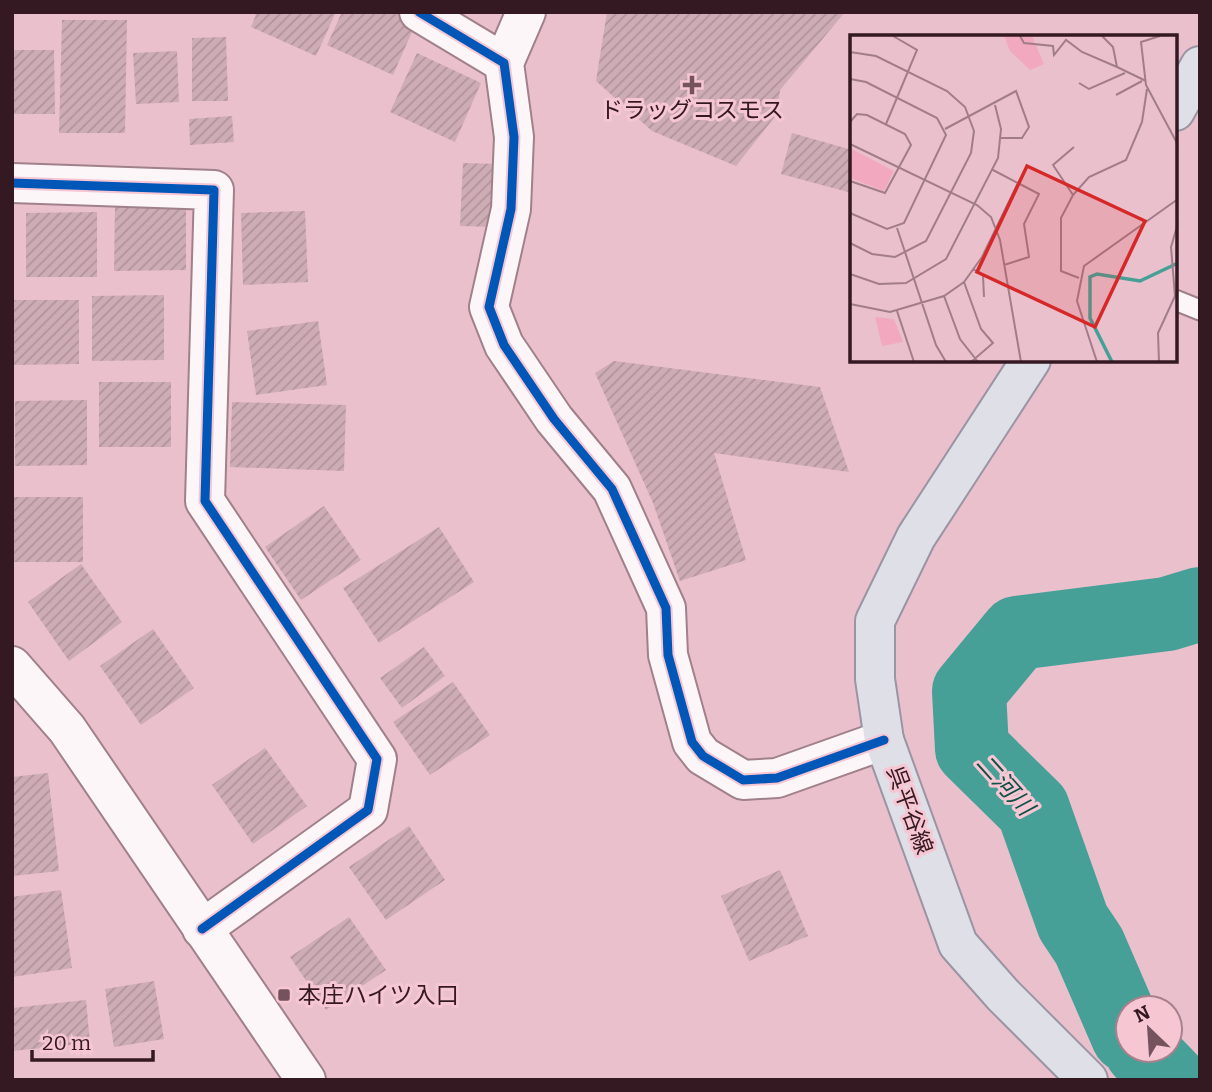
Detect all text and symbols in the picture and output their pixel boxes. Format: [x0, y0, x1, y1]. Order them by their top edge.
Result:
inset map [850, 35, 1177, 362]
marker: ドラッグコスモス [684, 77, 700, 93]
place label: ドラッグコスモス [600, 96, 784, 124]
water label: 二河川 [971, 749, 1042, 823]
street label: 呉平谷線 [881, 762, 939, 858]
place label: 本庄ハイツ入口 [298, 981, 459, 1009]
marker: 本庄ハイツ入口 [276, 987, 292, 1003]
north arrow [1114, 994, 1184, 1064]
text: N [1131, 1000, 1154, 1028]
scale bar [32, 1018, 152, 1062]
text: 20 m [42, 1030, 91, 1056]

